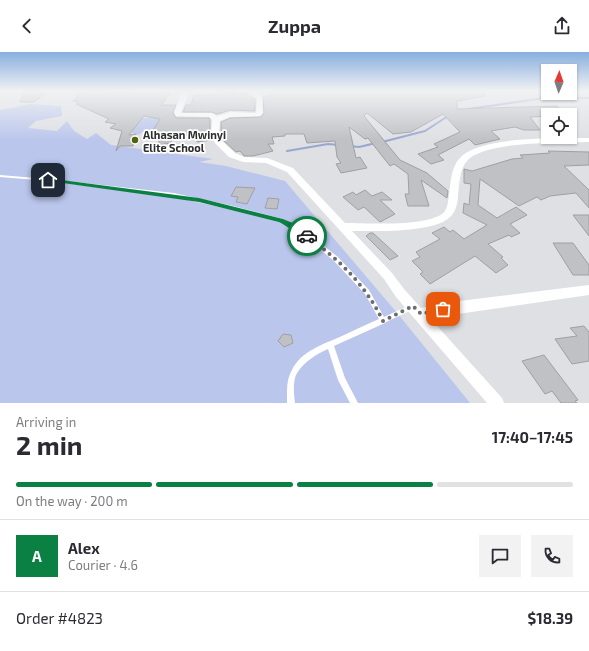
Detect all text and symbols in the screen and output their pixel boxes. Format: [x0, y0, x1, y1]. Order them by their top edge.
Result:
icon: back [16, 15, 38, 37]
text: Zuppa [268, 15, 321, 37]
icon: share [551, 15, 573, 37]
north arrow [541, 64, 577, 100]
map controls [541, 64, 577, 144]
button: locate [541, 108, 577, 144]
place label: Alhasan Mwinyi Elite School [143, 128, 226, 154]
marker: Alhasan Mwinyi Elite School [130, 135, 140, 145]
pin [31, 163, 65, 197]
icon: home [37, 169, 59, 191]
courier [287, 216, 327, 256]
icon: car [296, 225, 318, 247]
pin [426, 292, 460, 326]
icon: bag [432, 298, 454, 320]
text: Arriving in [16, 414, 76, 430]
text: 17:40–17:45 [492, 428, 573, 446]
text: 2 min [16, 429, 82, 460]
text: On the way · 200 m [16, 493, 128, 509]
button: chat [479, 535, 521, 577]
button: phone [531, 535, 573, 577]
text: Alex [68, 539, 100, 557]
text: A [32, 547, 42, 565]
text: Courier · 4.6 [68, 557, 138, 573]
text: Order #4823 [16, 609, 103, 627]
text: $18.39 [527, 609, 573, 627]

